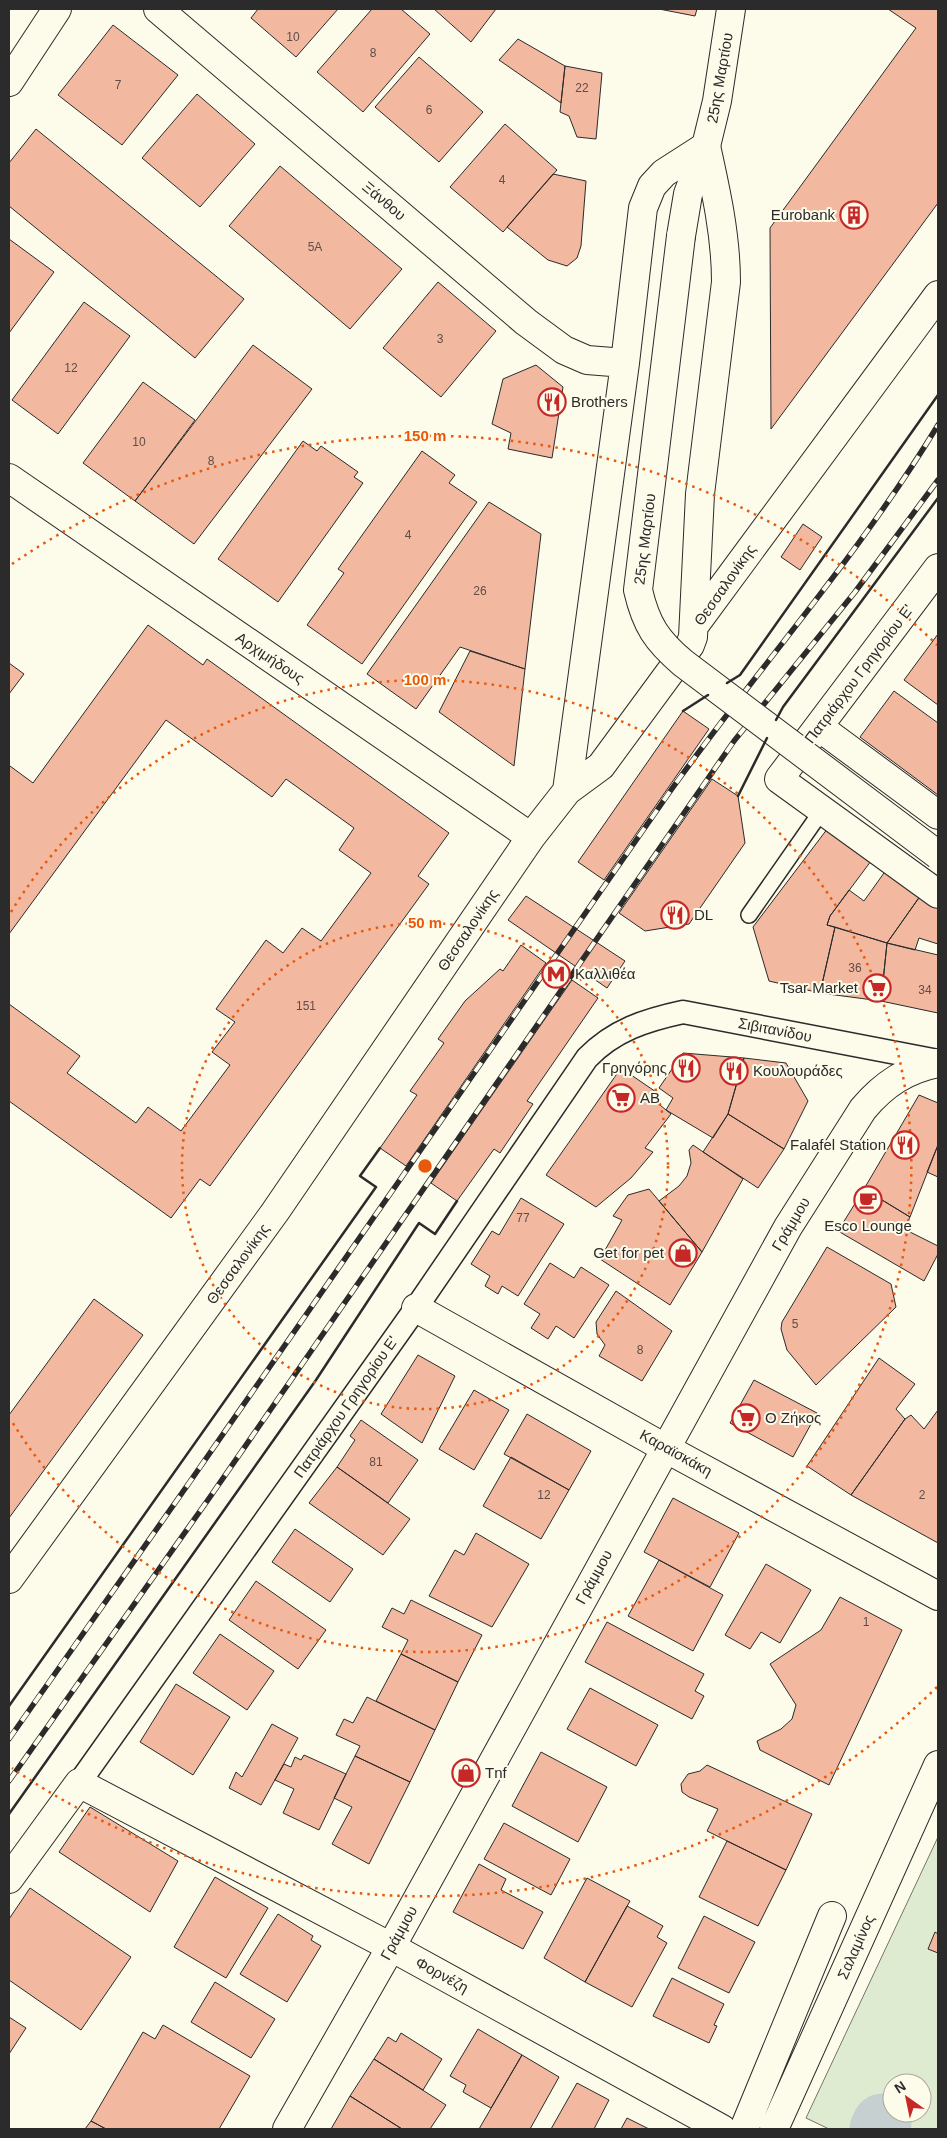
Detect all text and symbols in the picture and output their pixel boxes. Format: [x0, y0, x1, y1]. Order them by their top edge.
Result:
house number: 10 [286, 30, 300, 44]
street label: 25ης Μαρτίου [703, 31, 736, 125]
house number: 8 [370, 46, 377, 60]
house number: 7 [115, 78, 122, 92]
house number: 22 [575, 81, 589, 95]
house number: 6 [426, 103, 433, 117]
house number: 4 [499, 173, 506, 187]
street label: Ξάνθου [359, 178, 409, 223]
building icon: Eurobank [839, 200, 869, 230]
place label: Eurobank [771, 206, 835, 223]
house number: 5Α [308, 240, 322, 254]
house number: 3 [437, 332, 444, 346]
house number: 12 [64, 361, 78, 375]
restaurant icon: Brothers [537, 387, 567, 417]
place label: Brothers [571, 393, 628, 410]
text: 150 m [404, 427, 446, 444]
house number: 10 [132, 435, 146, 449]
house number: 8 [208, 454, 215, 468]
street label: 25ης Μαρτίου [630, 492, 659, 585]
house number: 4 [405, 528, 412, 542]
street label: Θεσσαλονίκης [690, 541, 759, 629]
house number: 26 [473, 584, 487, 598]
street label: Πατριάρχου Γρηγορίου Ε' [801, 601, 916, 746]
street label: Αρχιμήδους [233, 628, 308, 687]
text: 100 m [404, 671, 446, 688]
street label: Θεσσαλονίκης [434, 886, 501, 974]
restaurant icon: DL [660, 900, 690, 930]
place label: DL [694, 906, 713, 923]
text: 50 m [408, 914, 442, 931]
metro station icon: Καλλιθέα [541, 959, 571, 989]
house number: 36 [848, 961, 862, 975]
place label: Καλλιθέα [575, 965, 636, 982]
supermarket icon: Tsar Market [862, 973, 892, 1003]
place label: Tsar Market [780, 979, 859, 996]
house number: 34 [918, 983, 932, 997]
house number: 151 [296, 999, 316, 1013]
street label: Σιβιτανίδου [737, 1014, 813, 1045]
restaurant icon: Γρηγόρης [671, 1053, 701, 1083]
restaurant icon: Κουλουράδες [719, 1056, 749, 1086]
place label: Γρηγόρης [602, 1059, 667, 1076]
place label: Κουλουράδες [753, 1062, 843, 1079]
supermarket icon: ΑΒ [606, 1083, 636, 1113]
place label: ΑΒ [640, 1089, 660, 1106]
restaurant icon: Falafel Station [890, 1130, 920, 1160]
place label: Falafel Station [790, 1136, 886, 1153]
centre of rings [416, 1157, 434, 1175]
cafe icon: Esco Lounge [853, 1185, 883, 1215]
street label: Γράμμου [768, 1194, 813, 1254]
house number: 77 [516, 1211, 530, 1225]
place label: Esco Lounge [824, 1217, 912, 1234]
street label: Θεσσαλονίκης [203, 1220, 272, 1307]
shop icon: Get for pet [668, 1238, 698, 1268]
place label: Get for pet [593, 1244, 665, 1261]
house number: 5 [792, 1317, 799, 1331]
street label: Πατριάρχου Γρηγορίου Ε' [290, 1332, 401, 1481]
house number: 8 [637, 1343, 644, 1357]
supermarket icon: Ο Ζήκος [731, 1403, 761, 1433]
place label: Ο Ζήκος [765, 1409, 821, 1426]
street label: Καραϊσκάκη [637, 1426, 715, 1479]
house number: 81 [369, 1455, 383, 1469]
house number: 12 [537, 1488, 551, 1502]
house number: 2 [919, 1488, 926, 1502]
street label: Γράμμου [572, 1547, 615, 1607]
house number: 1 [863, 1615, 870, 1629]
shop icon: Tnf [451, 1758, 481, 1788]
place label: Tnf [485, 1764, 508, 1781]
street label: Γράμμου [377, 1903, 420, 1963]
street label: Σαλαμίνος [834, 1912, 877, 1982]
street label: Φορνέζη [413, 1953, 472, 1996]
north arrow [882, 2073, 932, 2123]
text: N [891, 2078, 909, 2097]

